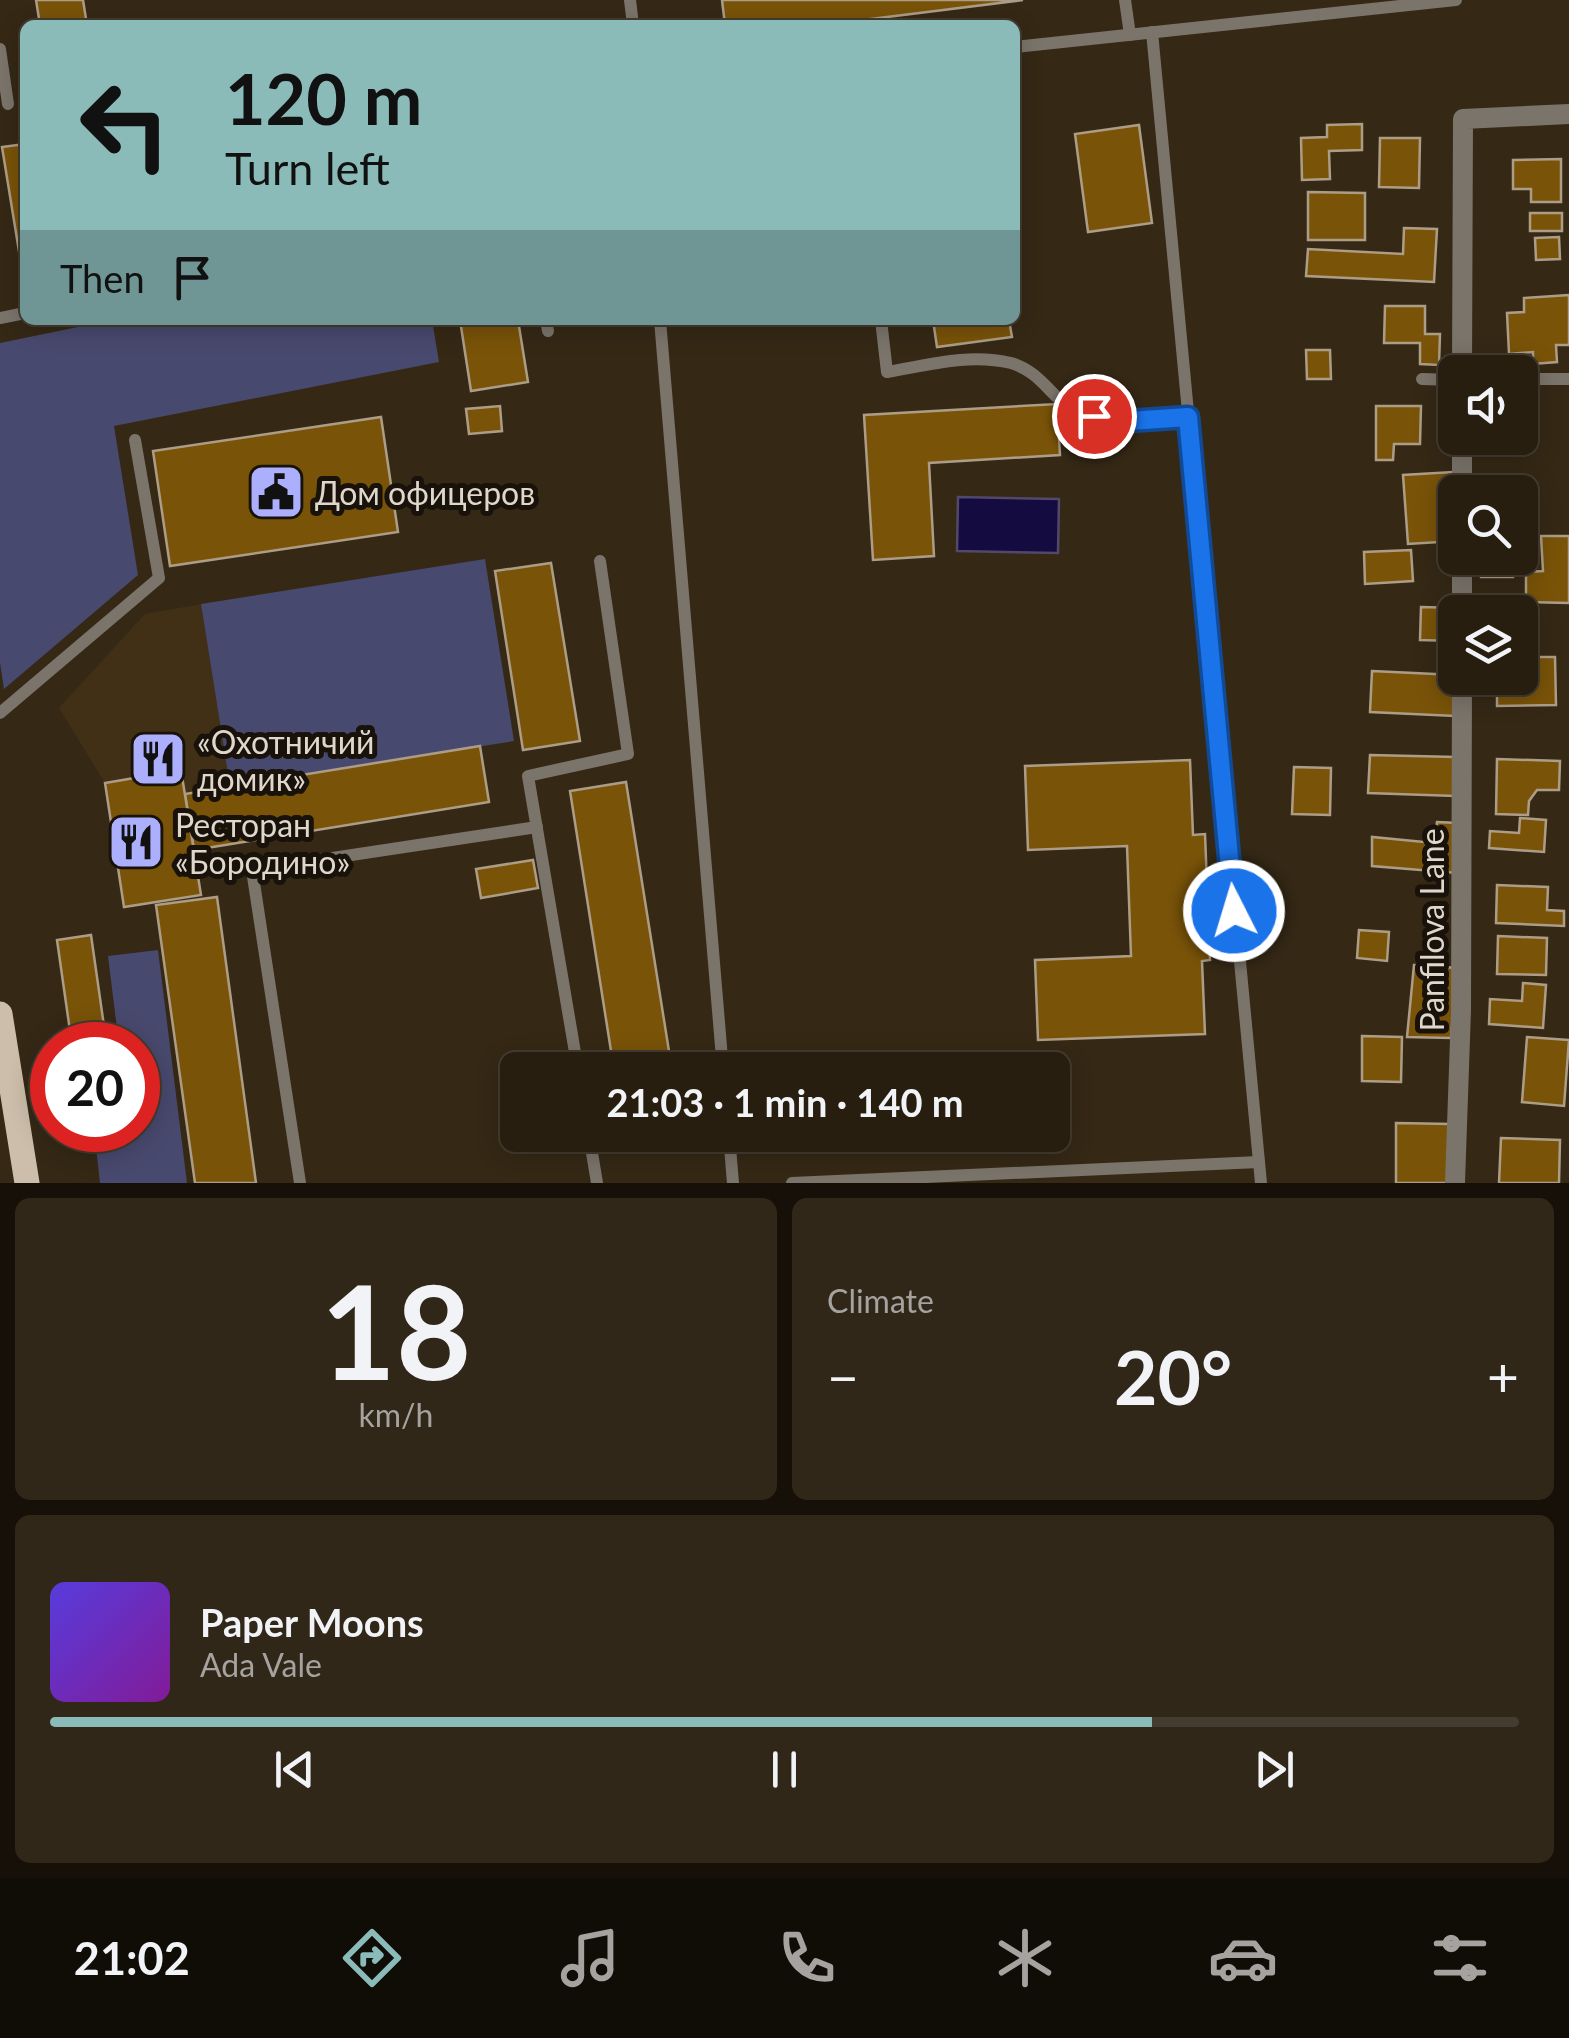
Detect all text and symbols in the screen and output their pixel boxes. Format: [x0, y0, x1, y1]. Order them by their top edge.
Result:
text: 120 m [225, 56, 422, 140]
icon: left [60, 60, 190, 190]
text: Turn left [225, 141, 390, 195]
icon: arrive [165, 250, 220, 305]
text: Then [60, 255, 145, 301]
map controls [1438, 355, 1538, 695]
button: sound [1438, 355, 1538, 455]
pin [1052, 374, 1137, 459]
icon: arrive [1067, 389, 1122, 444]
public building icon: Дом офицеров [246, 462, 306, 522]
place label: Дом офицеров [315, 473, 535, 512]
button: search [1438, 475, 1538, 575]
button: layers [1438, 595, 1538, 695]
place label: «Охотничий домик» [197, 722, 374, 798]
restaurant icon: «Охотничий домик» [128, 729, 188, 789]
place label: Ресторан «Бородино» [175, 805, 350, 881]
restaurant icon: Ресторан «Бородино» [106, 812, 166, 872]
street label: Panfilova Lane [1412, 828, 1451, 1032]
position arrow [1182, 859, 1286, 963]
speed limit sign: 20 [30, 1022, 160, 1152]
text: 21:03 · 1 min · 140 m [606, 1079, 964, 1125]
text: 18 [321, 1252, 471, 1408]
text: Climate [827, 1281, 934, 1320]
text: 20° [1114, 1331, 1232, 1421]
text: − [827, 1343, 859, 1409]
text: + [1487, 1343, 1519, 1409]
text: km/h [359, 1395, 433, 1434]
text: Paper Moons [200, 1599, 424, 1645]
text: Ada Vale [200, 1645, 322, 1684]
icon: previous [267, 1742, 322, 1797]
icon: pause [757, 1742, 812, 1797]
icon: next [1247, 1742, 1302, 1797]
icon: directions [337, 1923, 407, 1993]
icon: music [555, 1923, 625, 1993]
icon: phone [772, 1923, 842, 1993]
icon: climate [990, 1923, 1060, 1993]
icon: car [1208, 1923, 1278, 1993]
icon: filters [1425, 1923, 1495, 1993]
text: 21:02 [74, 1931, 190, 1985]

